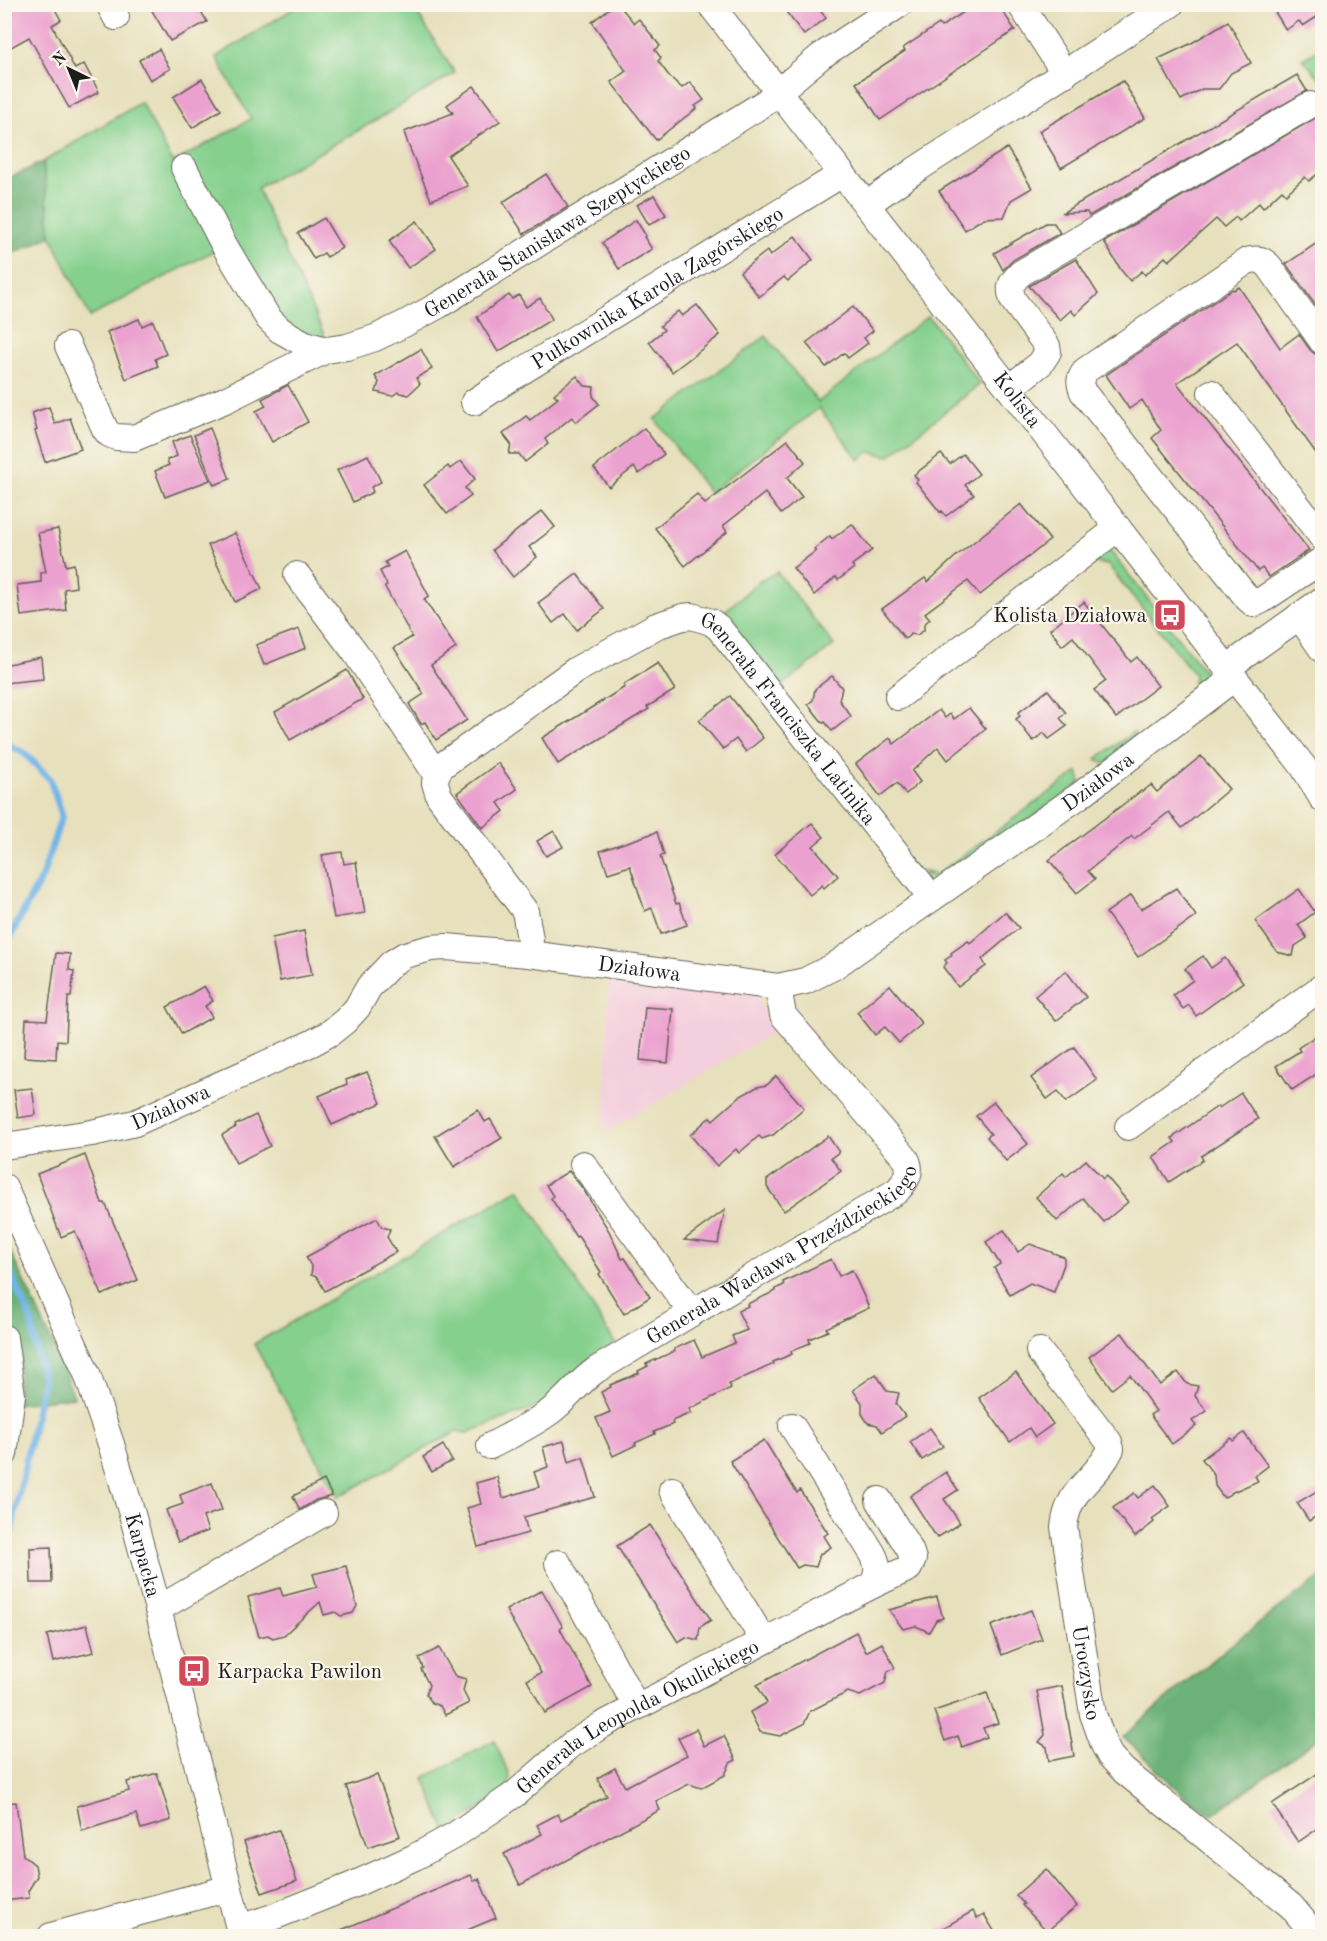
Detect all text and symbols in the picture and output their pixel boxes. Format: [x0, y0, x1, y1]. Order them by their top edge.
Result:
north arrow [39, 39, 99, 99]
text: N [50, 49, 71, 70]
street label: Generała Stanisława Szeptyckiego [421, 143, 695, 323]
street label: Pułkownika Karola Zagórskiego [528, 204, 788, 374]
street label: Kolista [988, 368, 1045, 432]
bus stop icon: Kolista Działowa [1152, 597, 1188, 633]
place label: Kolista Działowa [993, 606, 1147, 627]
street label: Generała Franciszka Latinika [697, 610, 879, 830]
street label: Działowa [1059, 749, 1138, 816]
street label: Działowa [596, 954, 682, 986]
street label: Działowa [129, 1082, 213, 1135]
street label: Generała Wacława Przeździeckiego [643, 1165, 921, 1349]
street label: Karpacka [120, 1511, 163, 1600]
street label: Uroczysko [1067, 1624, 1103, 1723]
street label: Generała Leopolda Okulickiego [513, 1637, 763, 1799]
bus stop icon: Karpacka Pawilon [176, 1653, 212, 1689]
place label: Karpacka Pawilon [217, 1662, 382, 1683]

